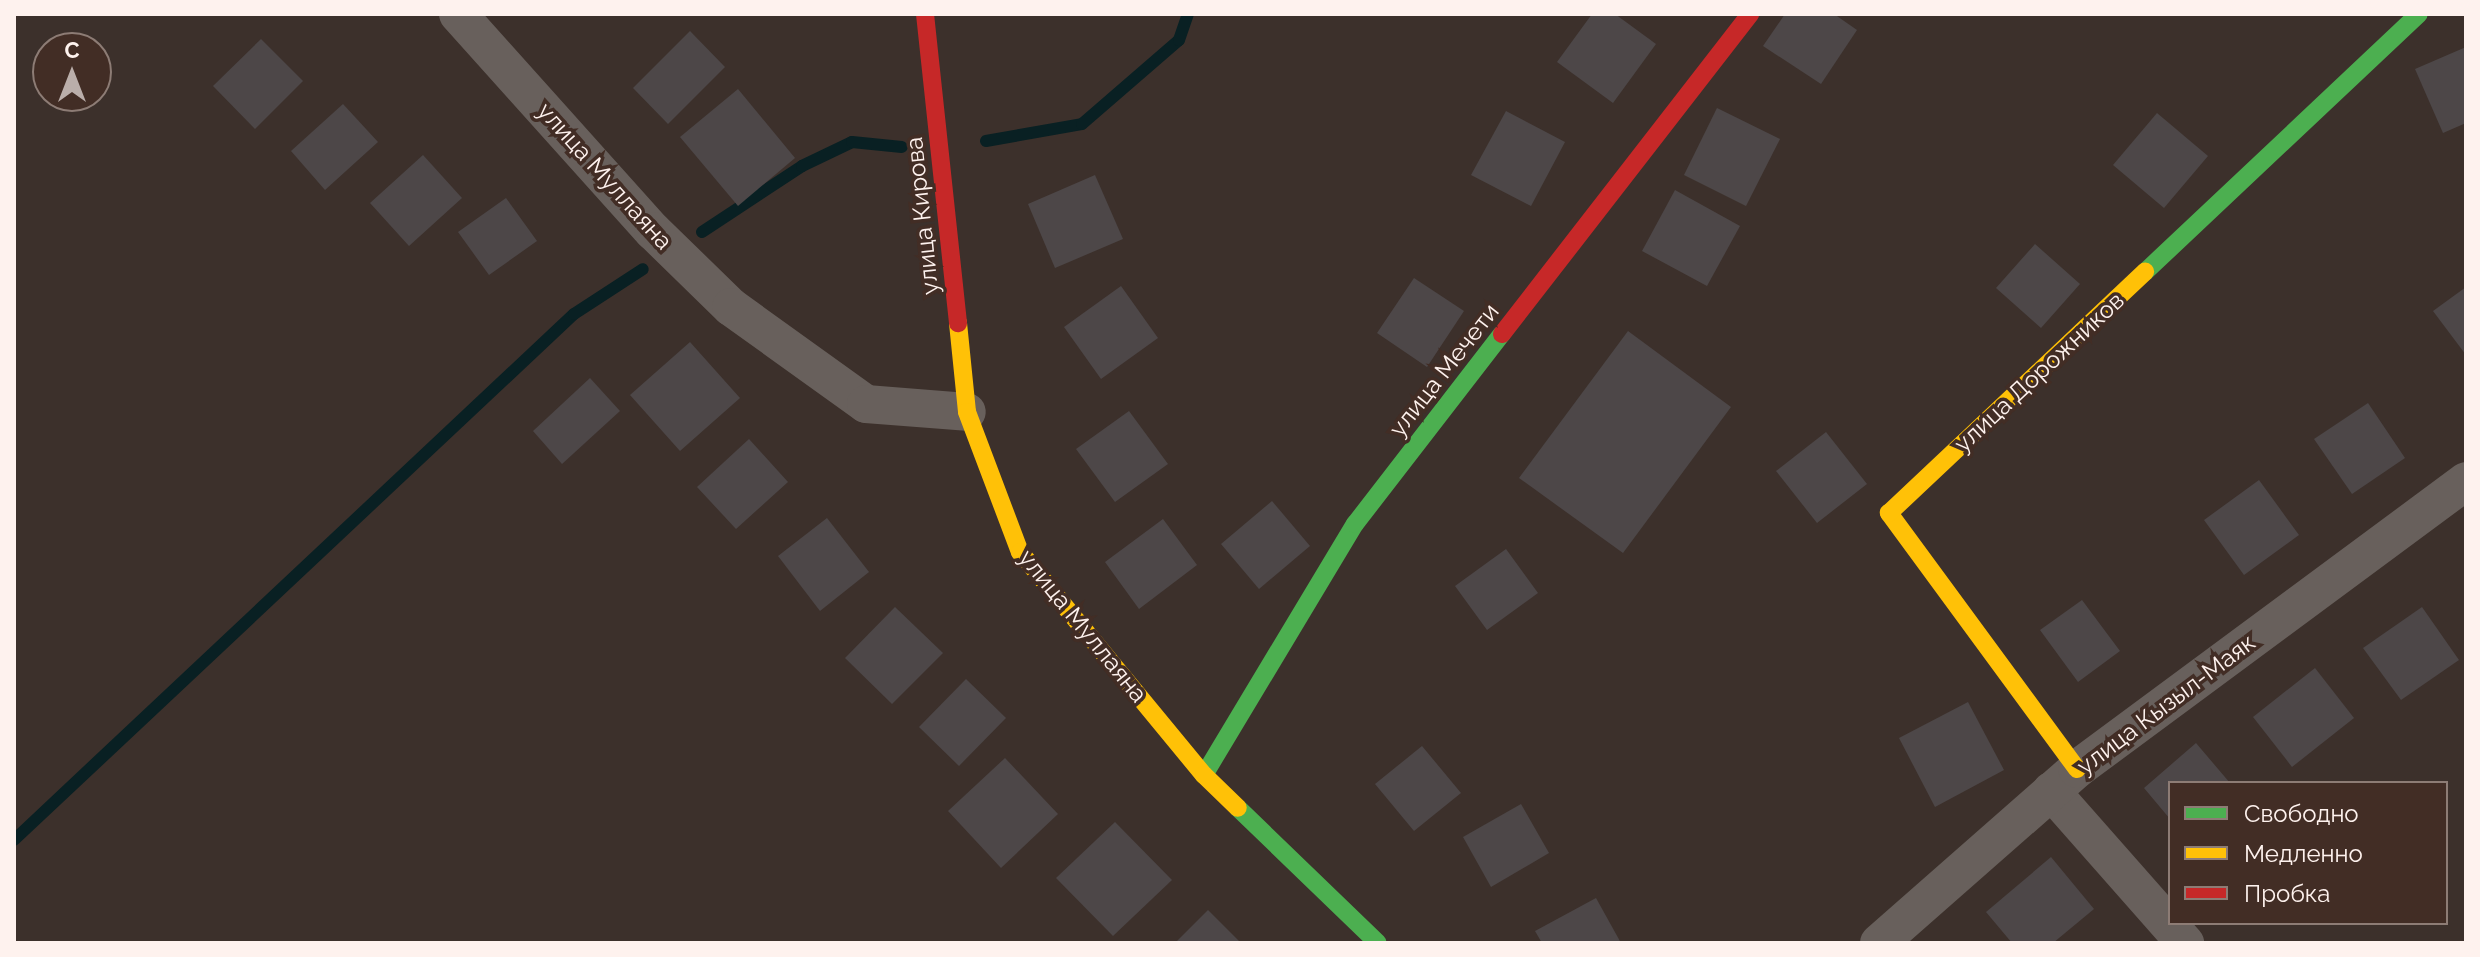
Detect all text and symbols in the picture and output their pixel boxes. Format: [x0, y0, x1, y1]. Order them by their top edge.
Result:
north arrow [32, 32, 112, 112]
text: С [64, 37, 80, 63]
street label: улица Муллаяна [531, 97, 679, 255]
street label: улица Кирова [899, 136, 945, 296]
street label: улица Дорожников [1948, 286, 2130, 458]
street label: улица Мечети [1383, 298, 1505, 442]
street label: улица Муллаяна [1013, 544, 1153, 708]
street label: улица Кызыл-Маяк [2071, 628, 2261, 780]
legend [2168, 781, 2448, 925]
text: Свободно [2244, 799, 2359, 828]
text: Медленно [2244, 839, 2363, 868]
text: Пробка [2244, 879, 2330, 908]

